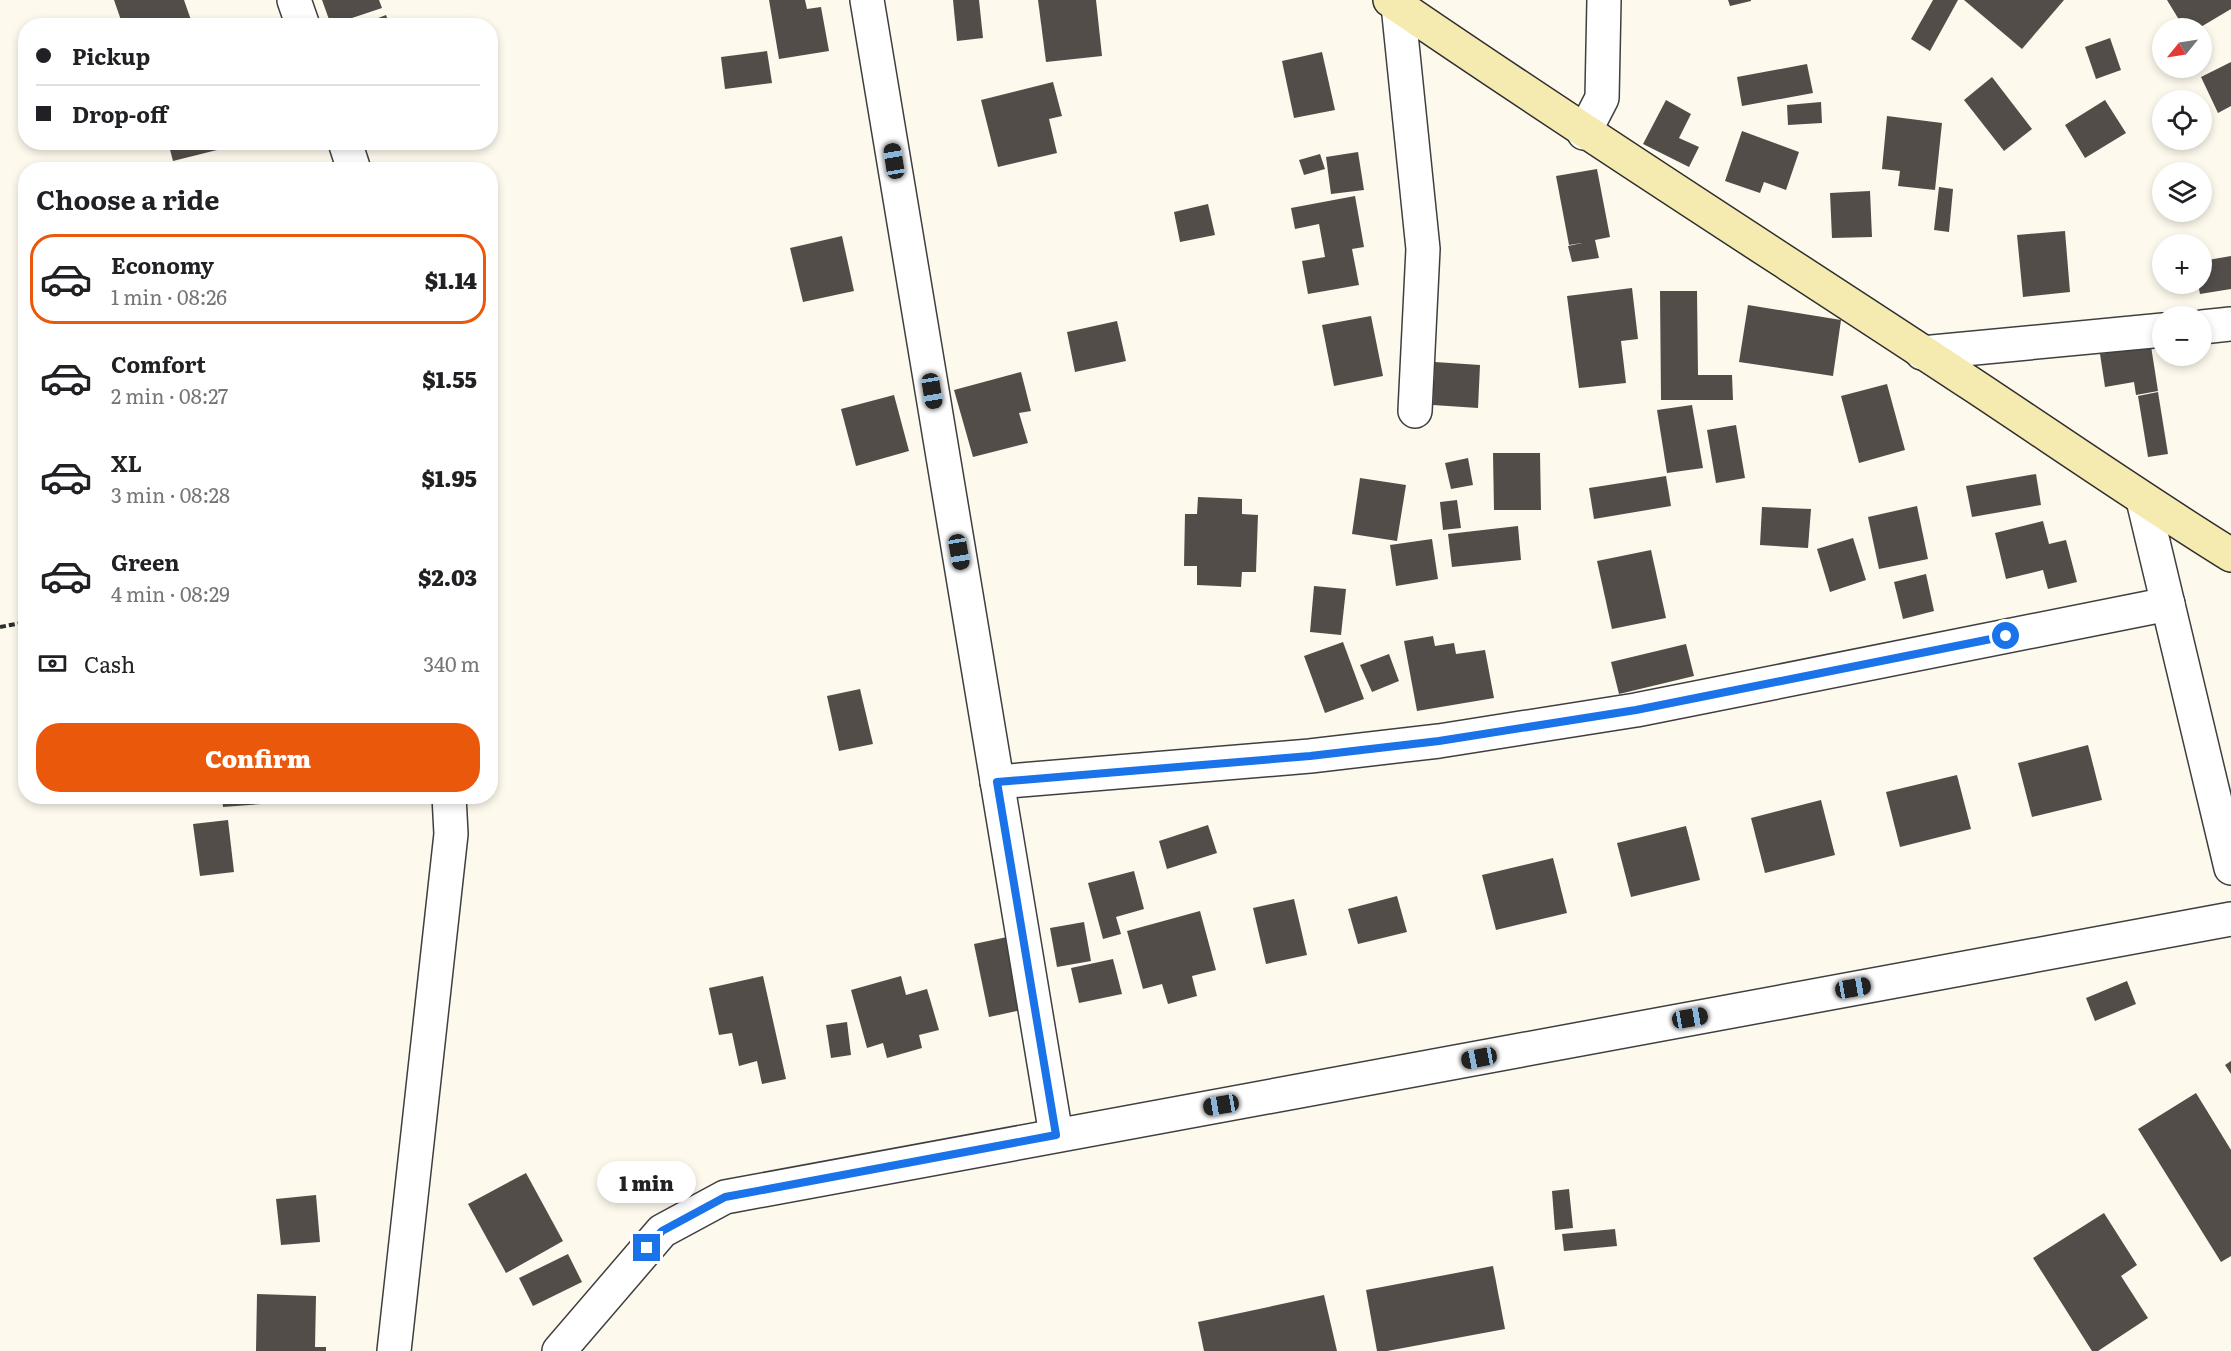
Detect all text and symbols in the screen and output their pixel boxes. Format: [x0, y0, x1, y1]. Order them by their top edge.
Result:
north arrow [2152, 18, 2212, 78]
map controls [2152, 18, 2212, 366]
text: Pickup [72, 39, 150, 72]
button: locate [2152, 90, 2212, 150]
text: Drop-off [72, 97, 168, 130]
car [882, 142, 906, 180]
button: layers [2152, 162, 2212, 222]
text: Choose a ride [36, 178, 219, 218]
button: + [2152, 234, 2212, 294]
text: Economy [111, 248, 214, 281]
icon: car [39, 252, 93, 306]
text: $1.14 [425, 263, 477, 296]
text: 1 min · 08:26 [111, 281, 227, 311]
button: − [2152, 306, 2212, 366]
text: Comfort [111, 347, 206, 380]
icon: car [39, 351, 93, 405]
text: $1.55 [422, 362, 477, 395]
car [920, 372, 944, 410]
text: 2 min · 08:27 [111, 380, 228, 410]
text: XL [111, 446, 142, 479]
icon: car [39, 450, 93, 504]
text: $1.95 [422, 461, 477, 494]
text: 3 min · 08:28 [111, 479, 230, 509]
car [947, 533, 971, 571]
text: Green [111, 545, 180, 578]
icon: car [39, 549, 93, 603]
text: $2.03 [418, 560, 477, 593]
text: 4 min · 08:29 [111, 578, 230, 608]
route start [1992, 622, 2019, 649]
icon: cash [36, 647, 69, 680]
text: Cash [84, 647, 135, 680]
text: 340 m [423, 648, 480, 678]
button: Confirm [36, 723, 480, 792]
car [1834, 976, 1872, 1000]
car [1671, 1006, 1709, 1030]
car [1460, 1046, 1498, 1070]
car [1202, 1093, 1240, 1117]
callout: 1 min [598, 1161, 696, 1203]
text: 1 min [619, 1167, 674, 1197]
route end [633, 1234, 660, 1261]

